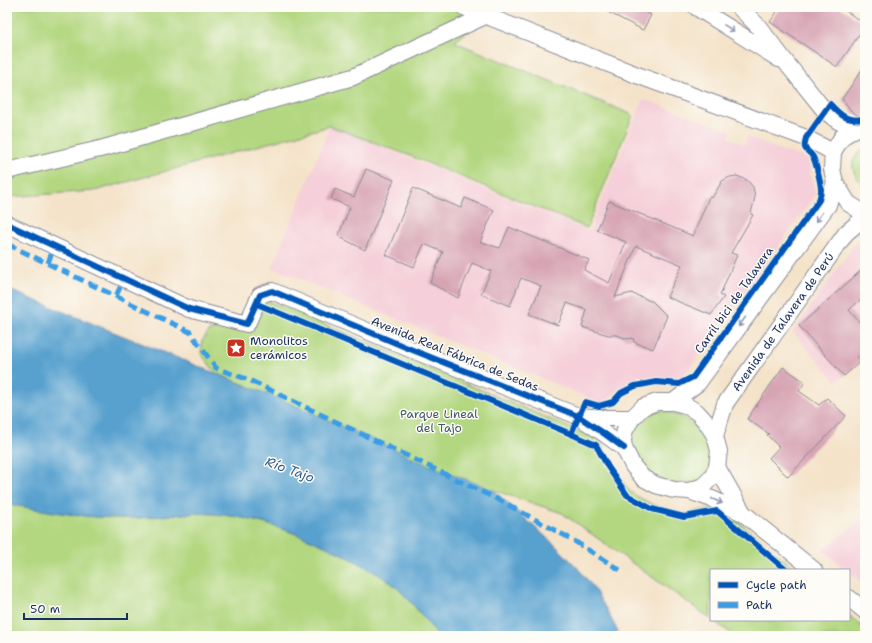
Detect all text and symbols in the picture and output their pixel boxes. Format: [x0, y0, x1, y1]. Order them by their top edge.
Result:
one-way arrow [723, 24, 735, 32]
one-way arrow [815, 212, 824, 223]
street label: Carril bici de Talavera [691, 243, 777, 357]
street label: Avenida de Talavera de Perú [728, 249, 838, 395]
street label: Avenida Real Fábrica de Sedas [369, 313, 541, 395]
one-way arrow [738, 316, 747, 327]
place label: Monolitos cerámicos [250, 333, 308, 363]
place icon: Monolitos cerámicos [225, 337, 247, 359]
park label: Parque Lineal del Tajo [400, 406, 478, 436]
water label: Río Tajo [263, 453, 317, 486]
one-way arrow [710, 498, 722, 505]
legend [710, 569, 850, 621]
text: Cycle path [746, 577, 807, 593]
scale bar [24, 595, 127, 621]
text: Path [746, 597, 772, 613]
text: 50 m [30, 601, 60, 617]

